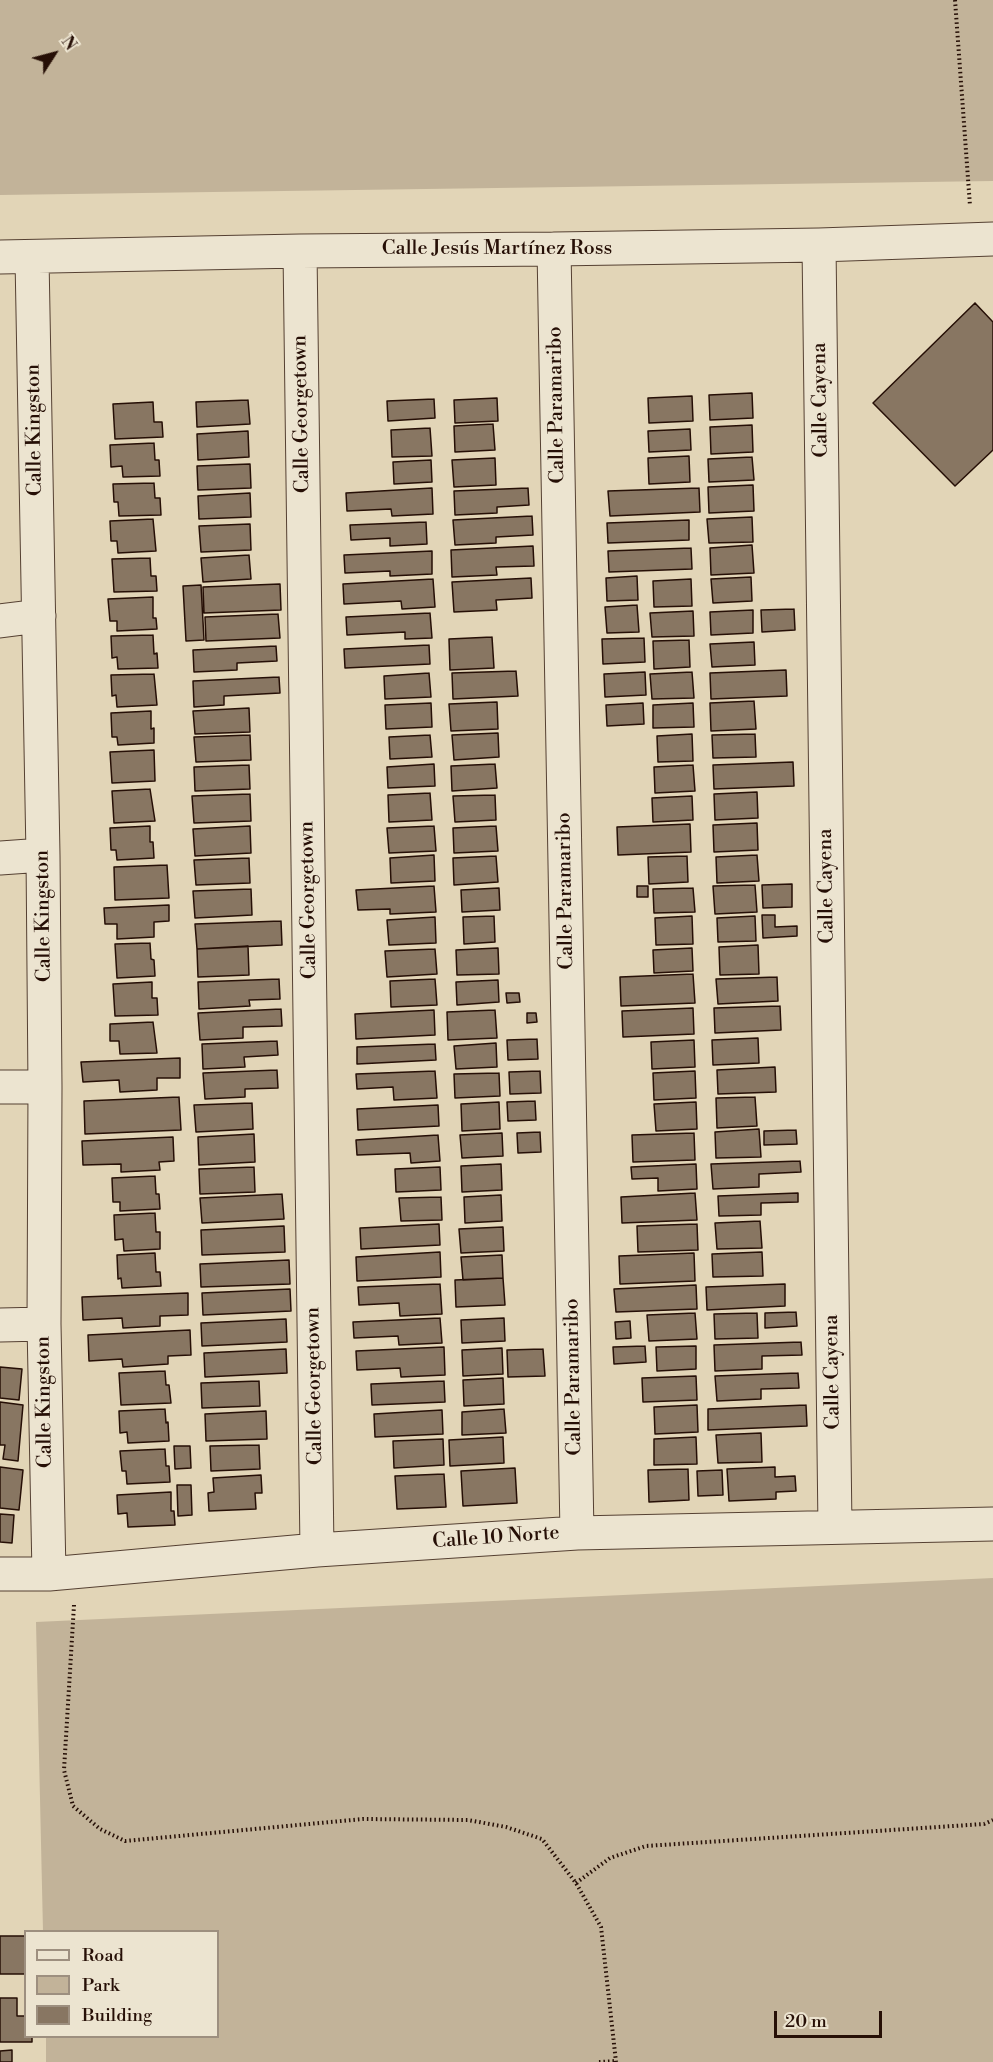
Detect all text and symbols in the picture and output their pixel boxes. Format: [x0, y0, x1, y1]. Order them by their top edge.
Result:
north arrow [24, 24, 84, 84]
text: N [57, 32, 80, 54]
street label: Calle Jesús Martínez Ross [382, 237, 612, 261]
street label: Calle Paramaribo [544, 326, 570, 484]
street label: Calle Georgetown [289, 335, 315, 493]
street label: Calle Cayena [808, 342, 834, 458]
street label: Calle Kingston [22, 364, 48, 496]
street label: Calle Paramaribo [553, 812, 579, 970]
street label: Calle Georgetown [296, 821, 322, 979]
street label: Calle Cayena [814, 828, 840, 944]
street label: Calle Kingston [31, 850, 57, 982]
street label: Calle Paramaribo [561, 1298, 587, 1456]
street label: Calle Georgetown [302, 1307, 328, 1465]
street label: Calle Cayena [820, 1314, 846, 1430]
street label: Calle Kingston [32, 1336, 58, 1468]
street label: Calle 10 Norte [432, 1522, 560, 1554]
legend [24, 1930, 219, 2038]
text: Road [82, 1944, 124, 1967]
text: Park [82, 1974, 119, 1997]
scale bar [777, 1999, 885, 2037]
text: Building [82, 2004, 152, 2027]
text: 20 m [785, 2010, 827, 2033]

